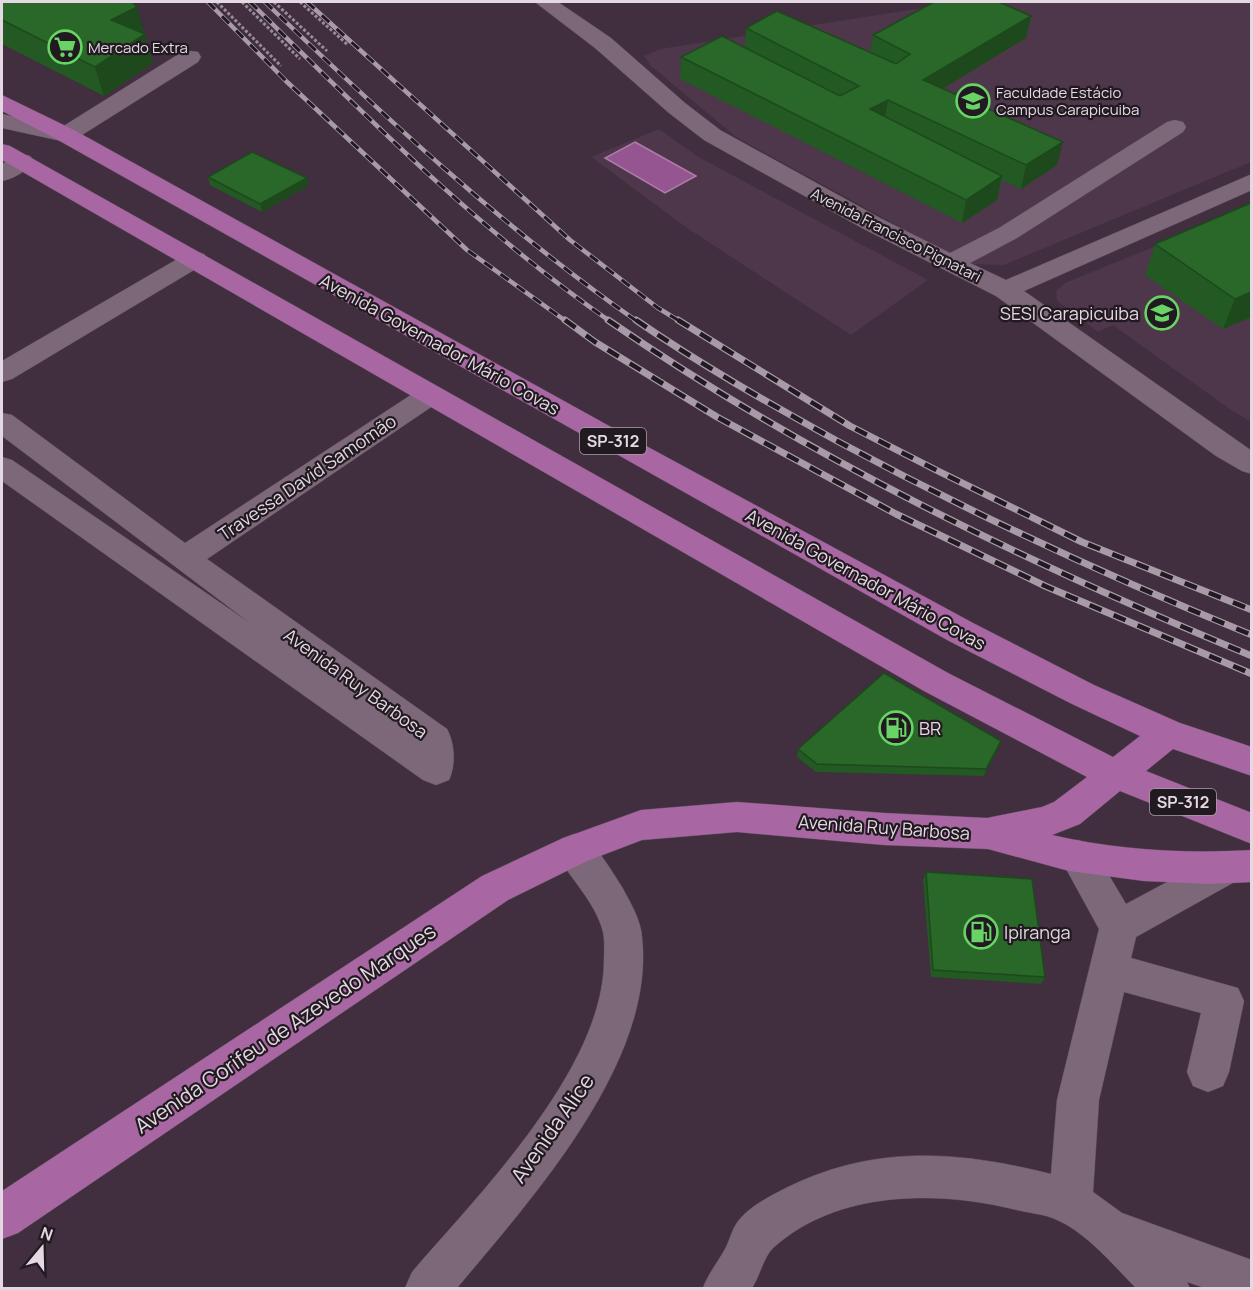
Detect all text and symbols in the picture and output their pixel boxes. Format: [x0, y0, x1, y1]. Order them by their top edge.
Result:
supermarket icon: Mercado Extra [47, 29, 83, 65]
place label: Mercado Extra [88, 37, 188, 58]
place label: Faculdade Estácio Campus Carapicuiba [996, 82, 1139, 120]
school or university icon: Faculdade Estácio Campus Carapicuiba [955, 83, 991, 119]
street label: Avenida Francisco Pignatari [807, 183, 985, 287]
street label: Avenida Governador Mário Covas [316, 268, 564, 420]
school or university icon: SESI Carapicuiba [1144, 295, 1180, 331]
place label: SESI Carapicuiba [1000, 301, 1139, 325]
street label: Travessa David Samomão [213, 408, 401, 546]
road number: SP-312 [580, 428, 646, 454]
street label: Avenida Governador Mário Covas [742, 503, 990, 655]
street label: Avenida Ruy Barbosa [279, 623, 433, 743]
fuel station icon: BR [878, 710, 914, 746]
place label: BR [919, 716, 941, 740]
road number: SP-312 [1150, 789, 1216, 815]
street label: Avenida Ruy Barbosa [797, 809, 971, 845]
fuel station icon: Ipiranga [963, 914, 999, 950]
street label: Avenida Corifeu de Azevedo Marques [129, 916, 441, 1140]
place label: Ipiranga [1004, 920, 1071, 944]
street label: Avenida Alice [504, 1068, 600, 1188]
north arrow [12, 1218, 72, 1278]
text: N [38, 1222, 56, 1246]

